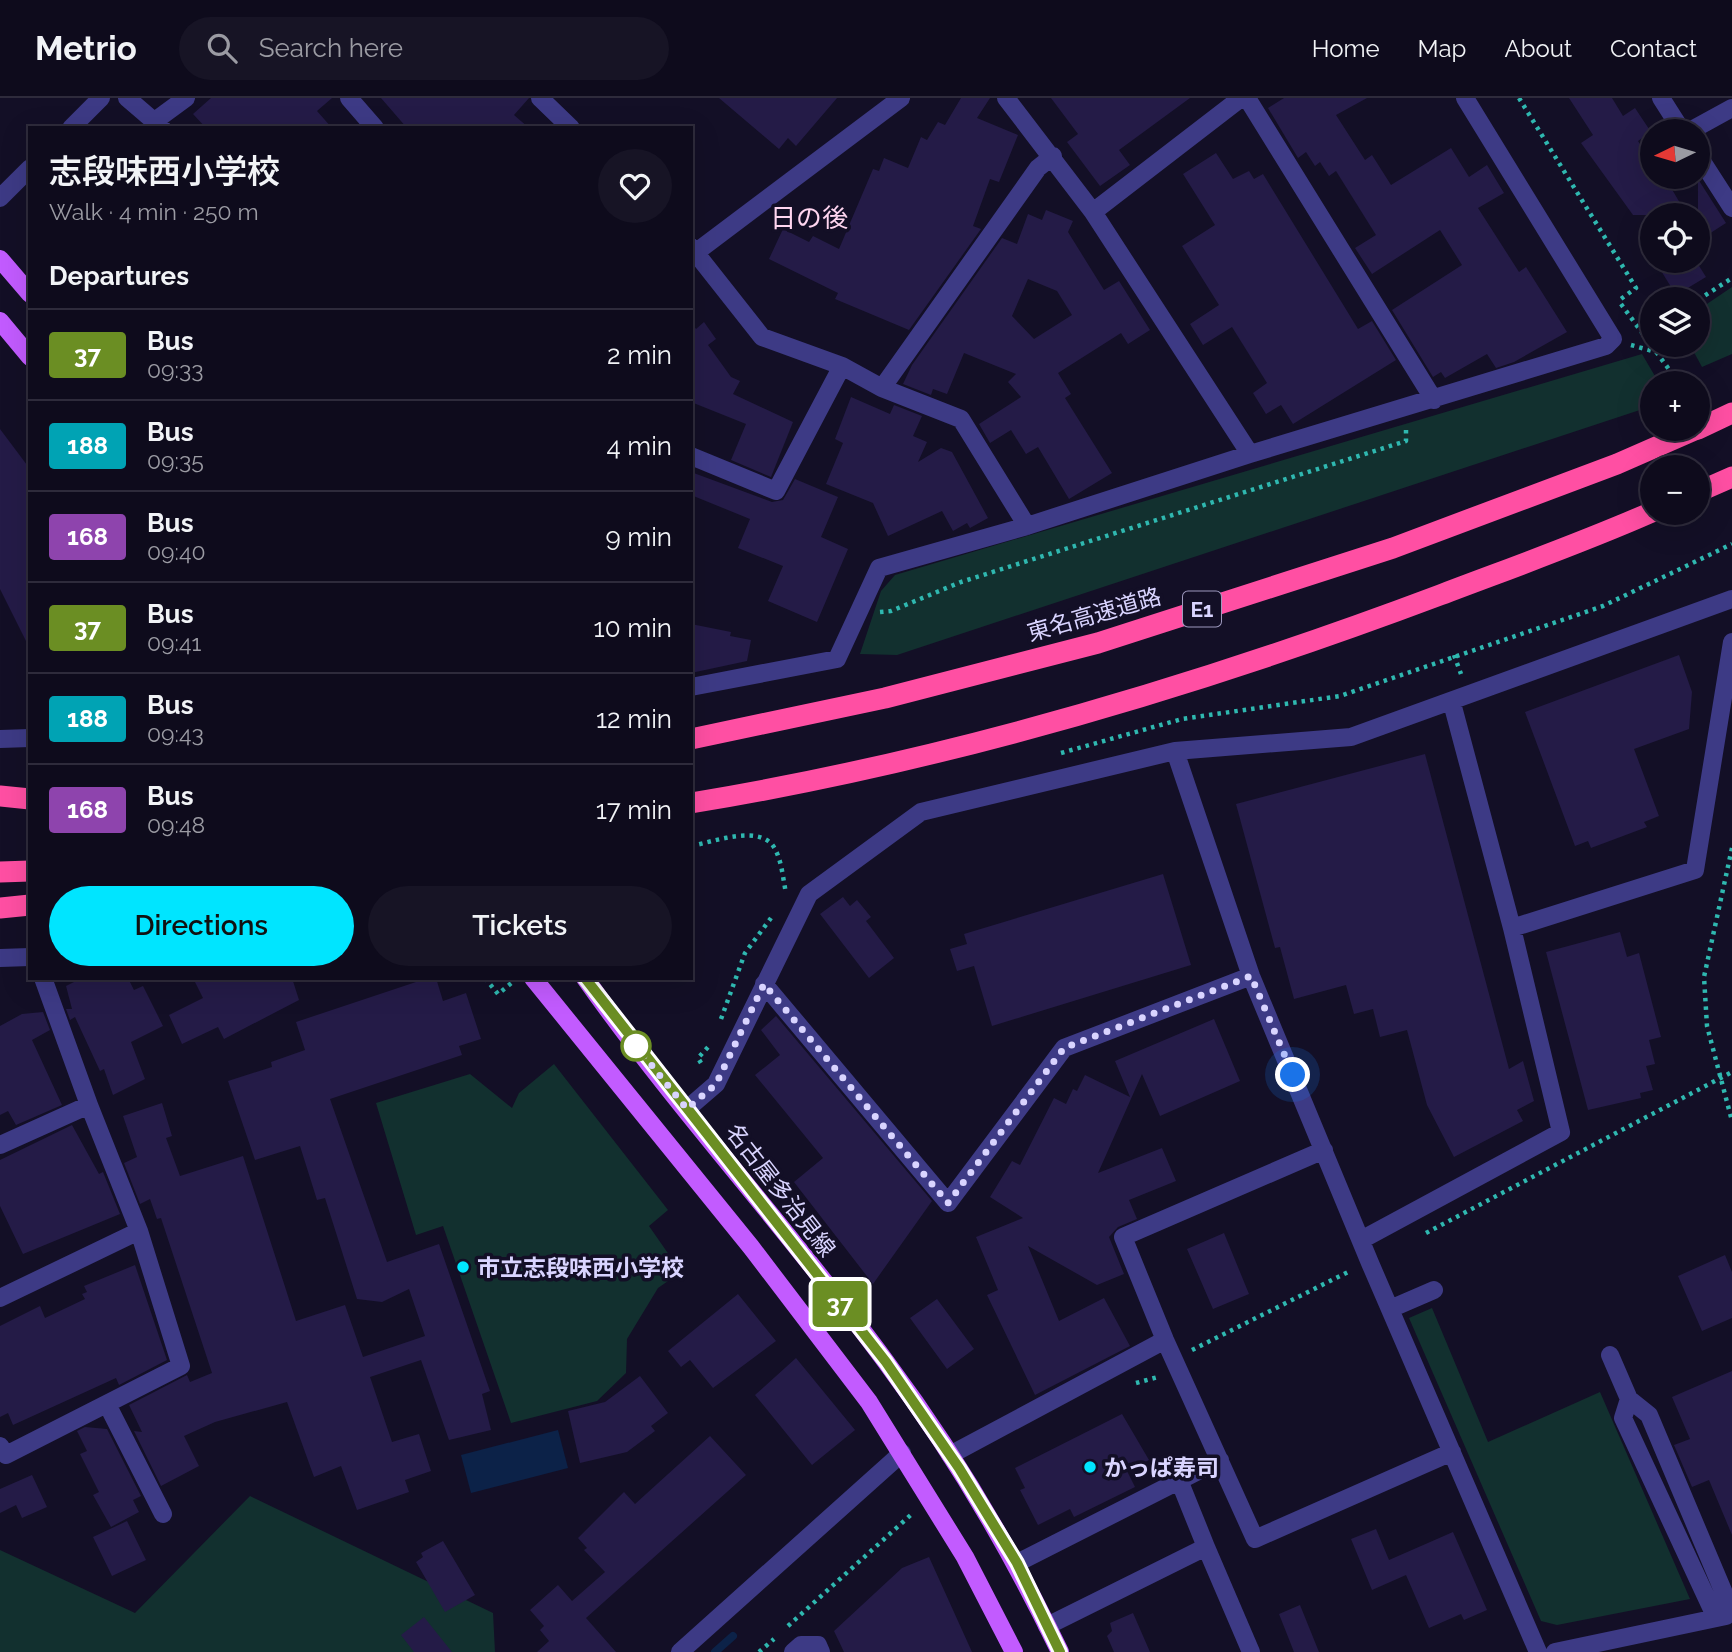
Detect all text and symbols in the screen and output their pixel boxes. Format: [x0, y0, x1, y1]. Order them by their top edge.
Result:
search box [179, 17, 669, 80]
text: Metrio [35, 29, 137, 68]
icon: search [203, 29, 241, 67]
text: Search here [259, 33, 403, 63]
text: Home [1312, 34, 1380, 63]
text: Map [1418, 34, 1466, 63]
text: About [1504, 34, 1572, 63]
text: Contact [1610, 34, 1697, 63]
north arrow [1640, 119, 1710, 189]
map controls [1640, 119, 1710, 525]
button: heart [598, 149, 672, 223]
text: 志段味西小学校 [49, 152, 280, 191]
text: Walk · 4 min · 250 m [49, 198, 259, 225]
district label: 日の後 [770, 203, 848, 233]
button: locate [1640, 203, 1710, 273]
text: Departures [49, 261, 189, 291]
button: layers [1640, 287, 1710, 357]
text: Bus [147, 326, 194, 356]
text: 37 [74, 340, 101, 369]
text: 2 min [607, 340, 672, 370]
text: 09:33 [147, 356, 203, 383]
button: + [1640, 371, 1710, 441]
text: Bus [147, 417, 194, 447]
text: 188 [67, 431, 108, 460]
text: 4 min [606, 431, 672, 461]
text: 09:35 [147, 447, 204, 474]
button: − [1640, 455, 1710, 525]
text: Bus [147, 508, 194, 538]
text: 168 [67, 522, 108, 551]
text: 9 min [605, 522, 672, 552]
text: 09:40 [147, 538, 206, 565]
street label: 東名高速道路 [1024, 582, 1164, 646]
road number: E1 [1183, 592, 1221, 626]
text: Bus [147, 599, 194, 629]
text: 37 [74, 613, 101, 642]
text: 10 min [594, 613, 672, 643]
text: 09:41 [147, 629, 201, 656]
text: Bus [147, 690, 194, 720]
text: 188 [67, 704, 108, 733]
text: 12 min [596, 704, 672, 734]
text: 09:43 [147, 720, 204, 747]
text: Bus [147, 781, 194, 811]
text: 168 [67, 795, 108, 824]
text: 17 min [596, 795, 672, 825]
text: 09:48 [147, 811, 205, 838]
button: Directions [49, 886, 354, 966]
button: Tickets [368, 886, 672, 966]
unlabelled marker [621, 1031, 651, 1061]
your location [1275, 1057, 1310, 1092]
street label: 名古屋多治見線 [721, 1118, 841, 1262]
place label: 市立志段味西小学校 [477, 1254, 684, 1281]
marker: 市立志段味西小学校 [455, 1259, 471, 1275]
line badge: 37 [808, 1281, 872, 1327]
text: 37 [827, 1289, 853, 1318]
place label: かっぱ寿司 [1104, 1454, 1219, 1481]
marker: かっぱ寿司 [1082, 1459, 1098, 1475]

